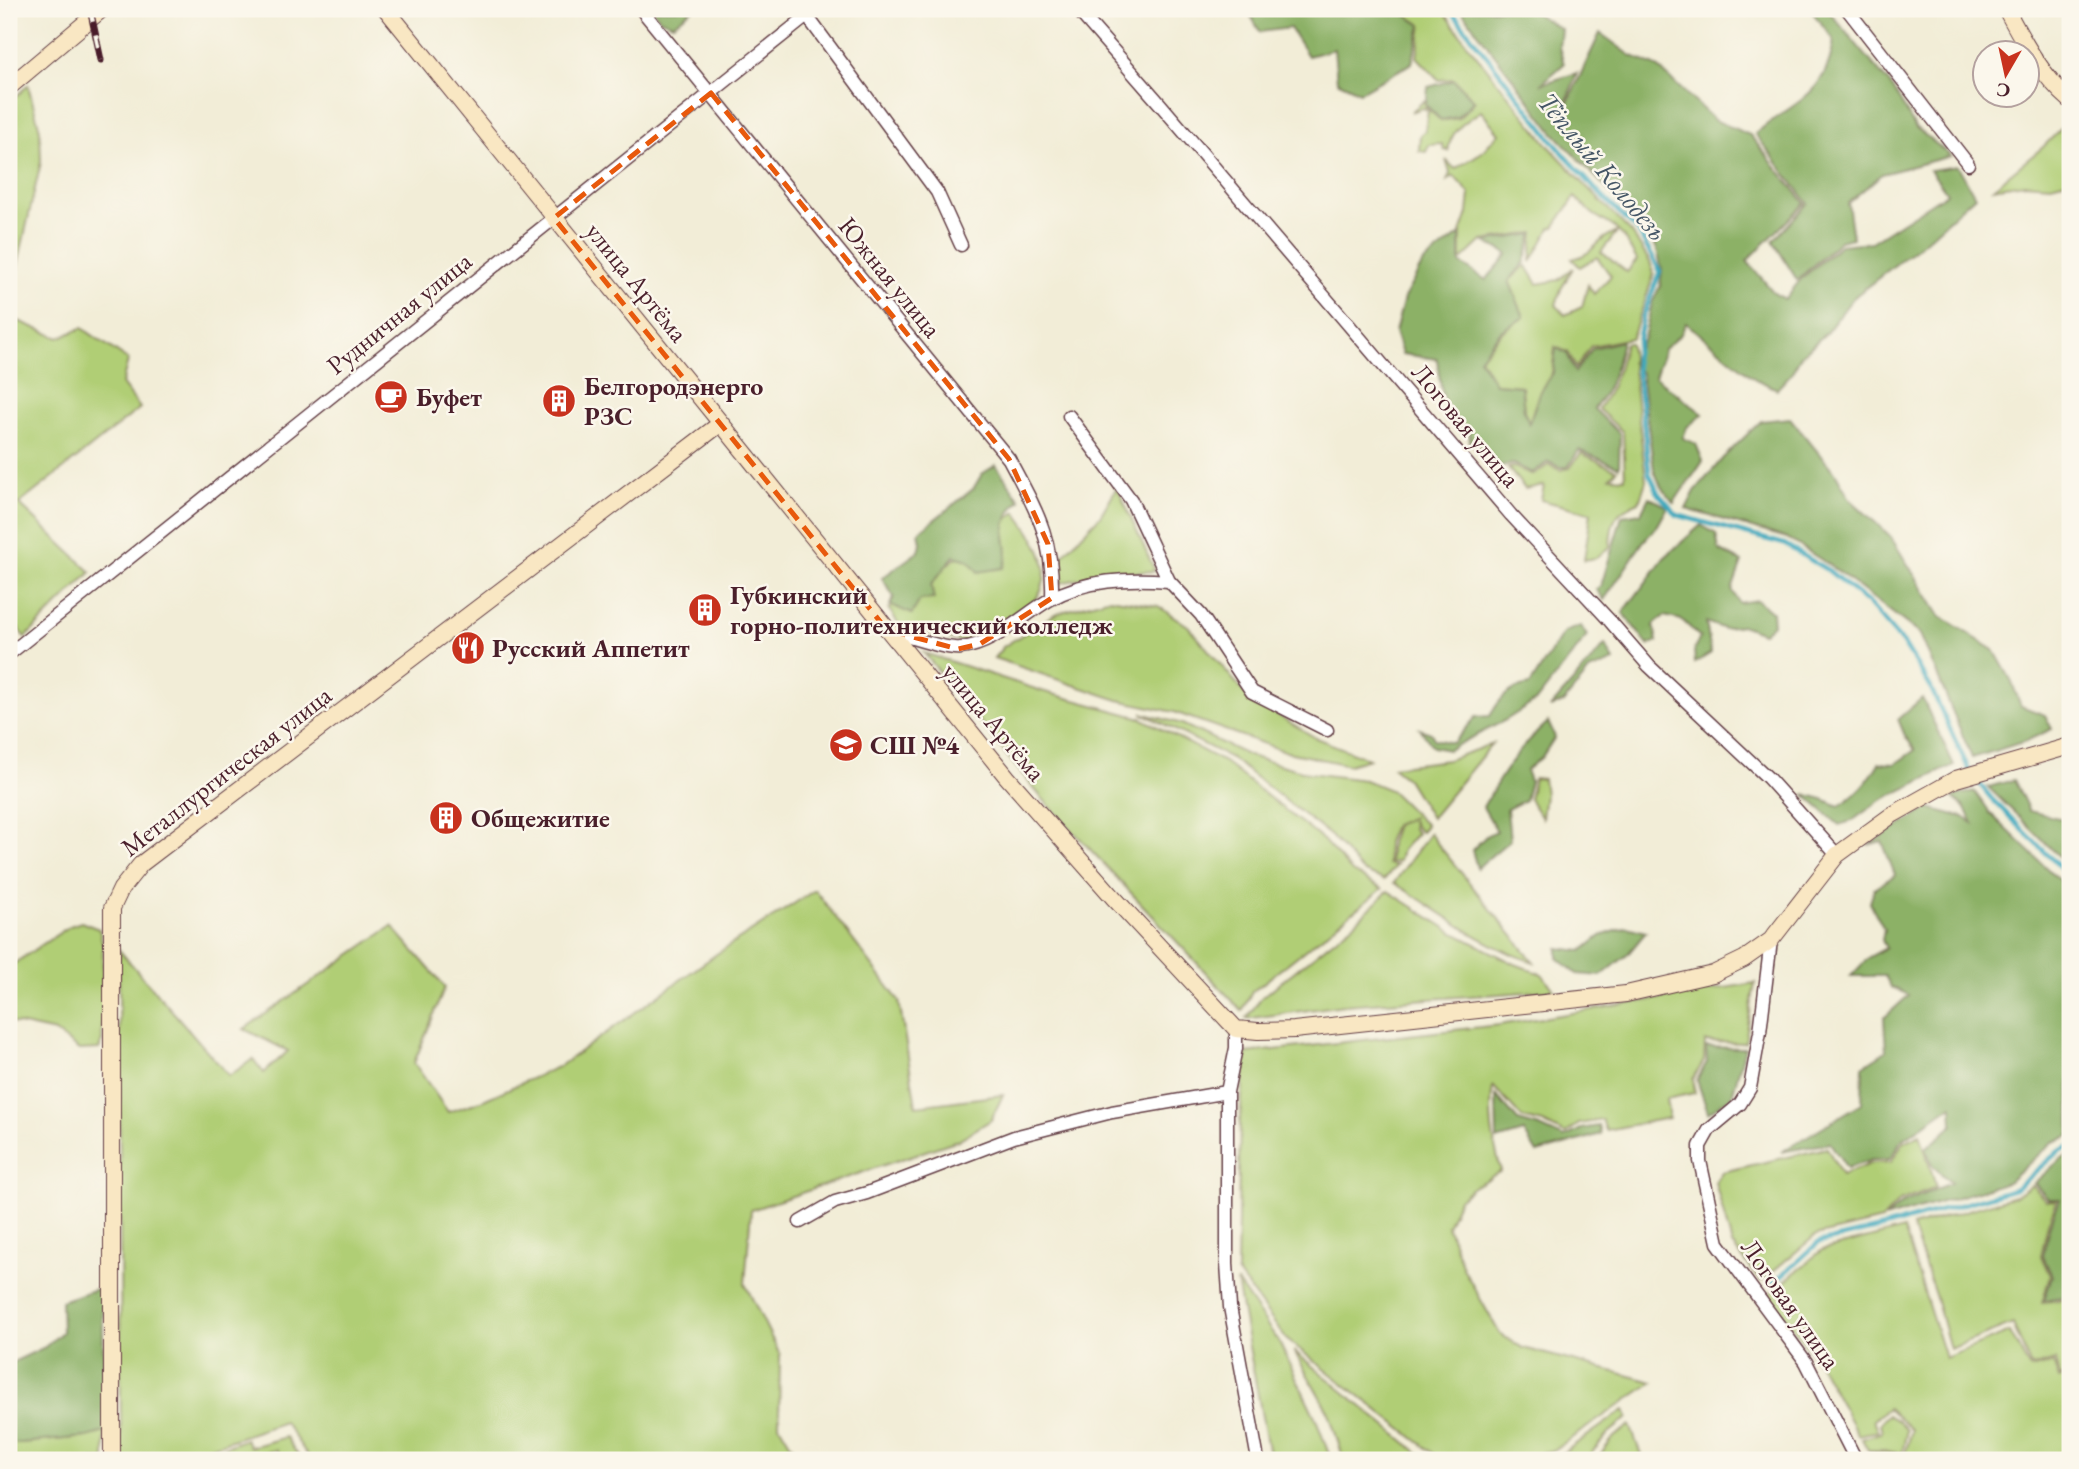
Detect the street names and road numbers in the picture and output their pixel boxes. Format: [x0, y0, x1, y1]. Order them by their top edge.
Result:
street label: Южная улица [831, 209, 950, 345]
street label: улица Артёма [578, 215, 696, 349]
street label: Рудничная улица [319, 244, 479, 382]
street label: Логовая улица [1404, 356, 1528, 495]
street label: улица Артёма [934, 656, 1054, 789]
street label: Металлургическая улица [114, 678, 339, 864]
street label: Логовая улица [1733, 1232, 1849, 1377]

